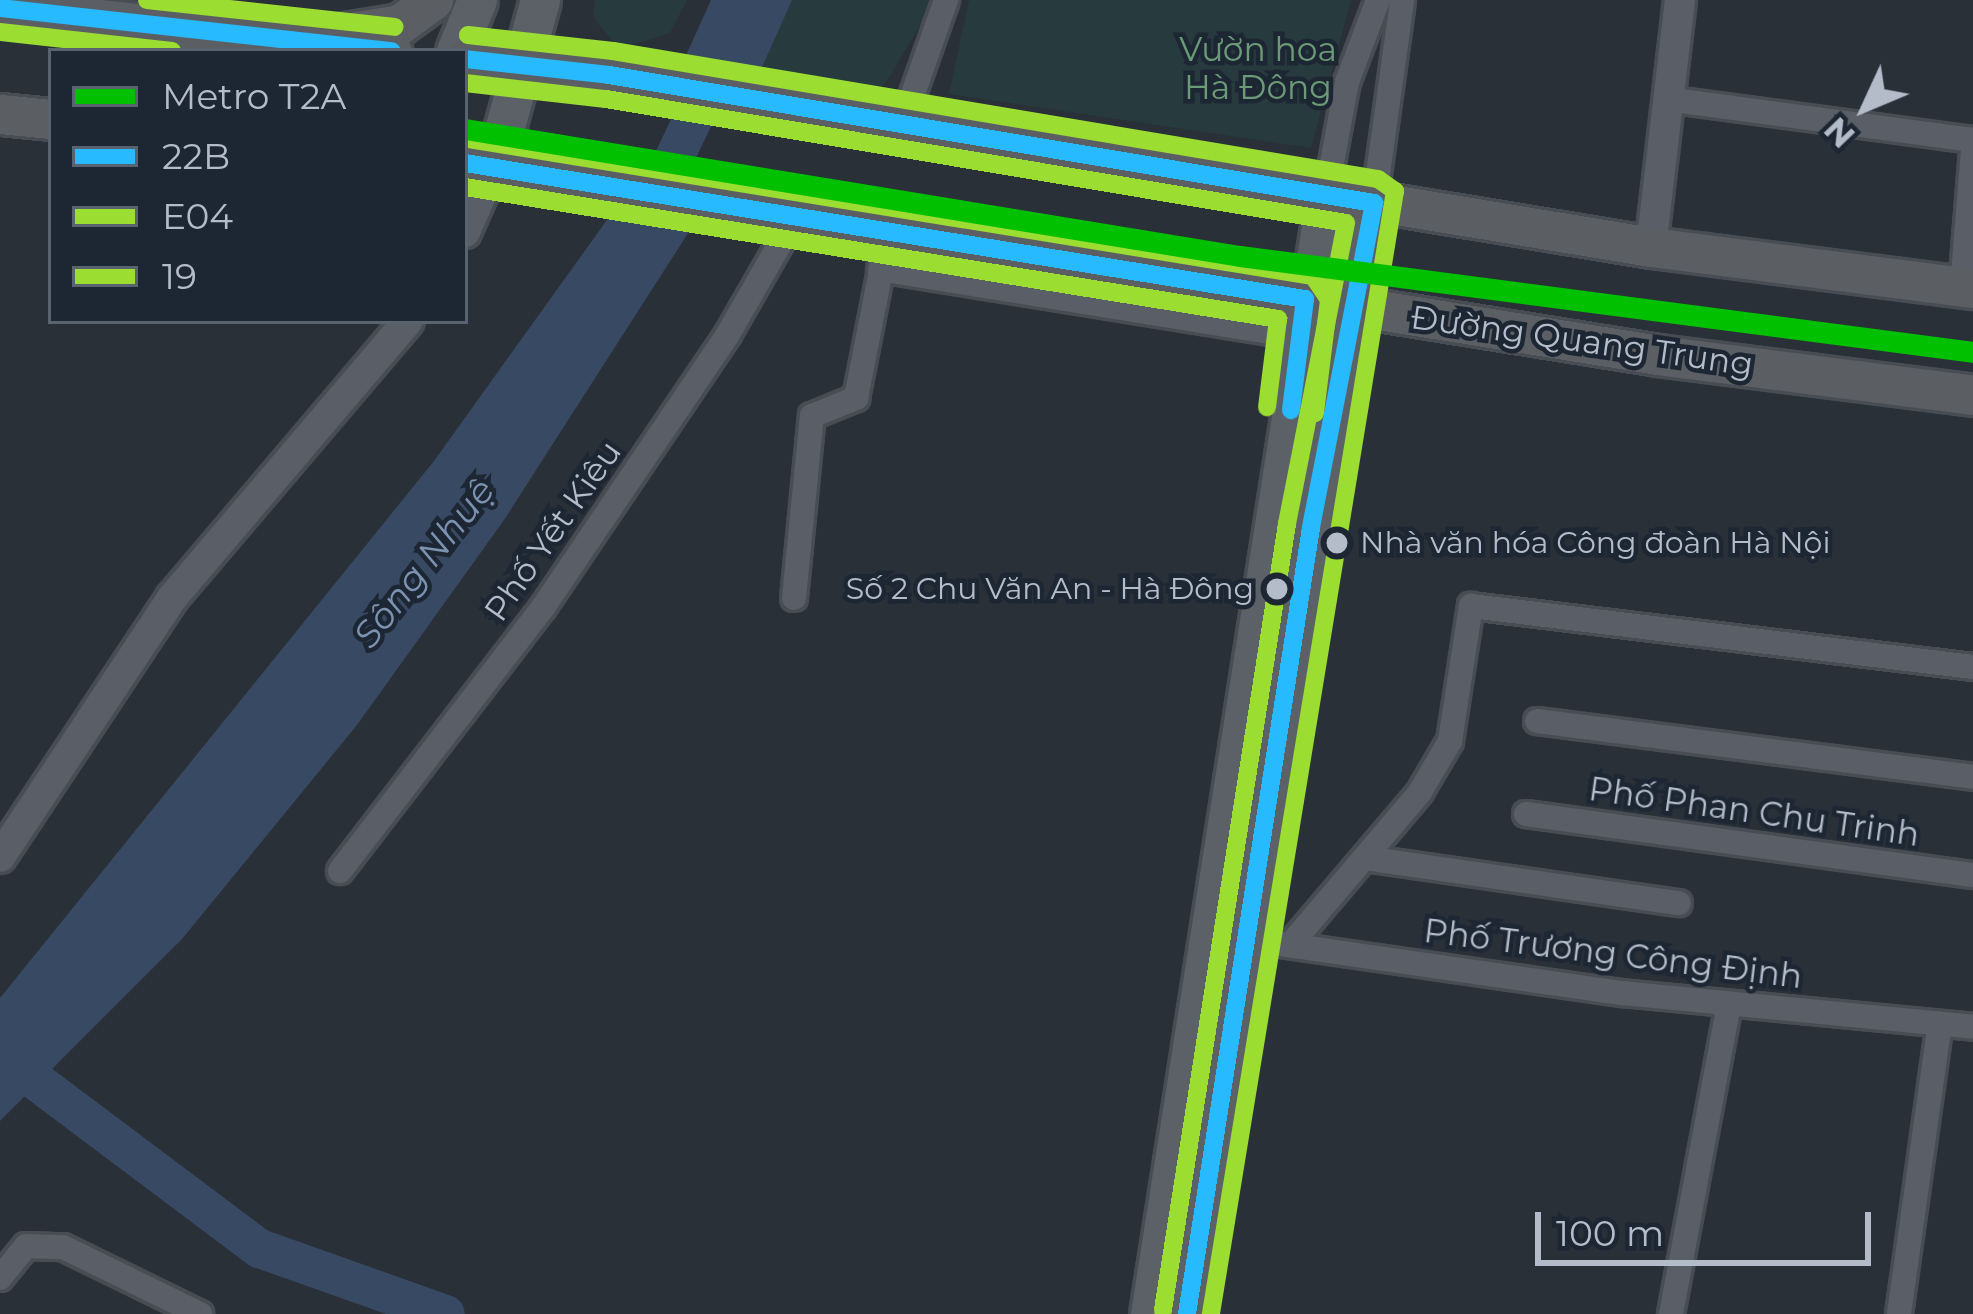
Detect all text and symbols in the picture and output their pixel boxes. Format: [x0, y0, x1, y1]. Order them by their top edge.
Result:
park label: Vườn hoa Hà Đông [1179, 30, 1337, 108]
legend [48, 48, 468, 324]
north arrow [1805, 48, 1925, 168]
text: Metro T2A [162, 74, 346, 118]
text: N [1815, 110, 1863, 156]
text: 22B [162, 134, 230, 178]
text: E04 [162, 194, 233, 238]
text: 19 [162, 254, 197, 298]
street label: Đường Quang Trung [1408, 297, 1756, 385]
street label: Phố Yết Kiêu [476, 433, 630, 629]
water label: Sông Nhuệ [345, 470, 503, 656]
place label: Nhà văn hóa Công đoàn Hà Nội [1360, 525, 1830, 561]
marker: Nhà văn hóa Công đoàn Hà Nội [1326, 532, 1348, 554]
place label: Số 2 Chu Văn An - Hà Đông [846, 571, 1254, 607]
marker: Số 2 Chu Văn An - Hà Đông [1266, 578, 1288, 600]
street label: Phố Phan Chu Trinh [1586, 769, 1922, 855]
street label: Phố Trương Công Định [1422, 911, 1804, 997]
scale bar [1541, 1188, 1877, 1262]
text: 100 m [1556, 1211, 1664, 1255]

